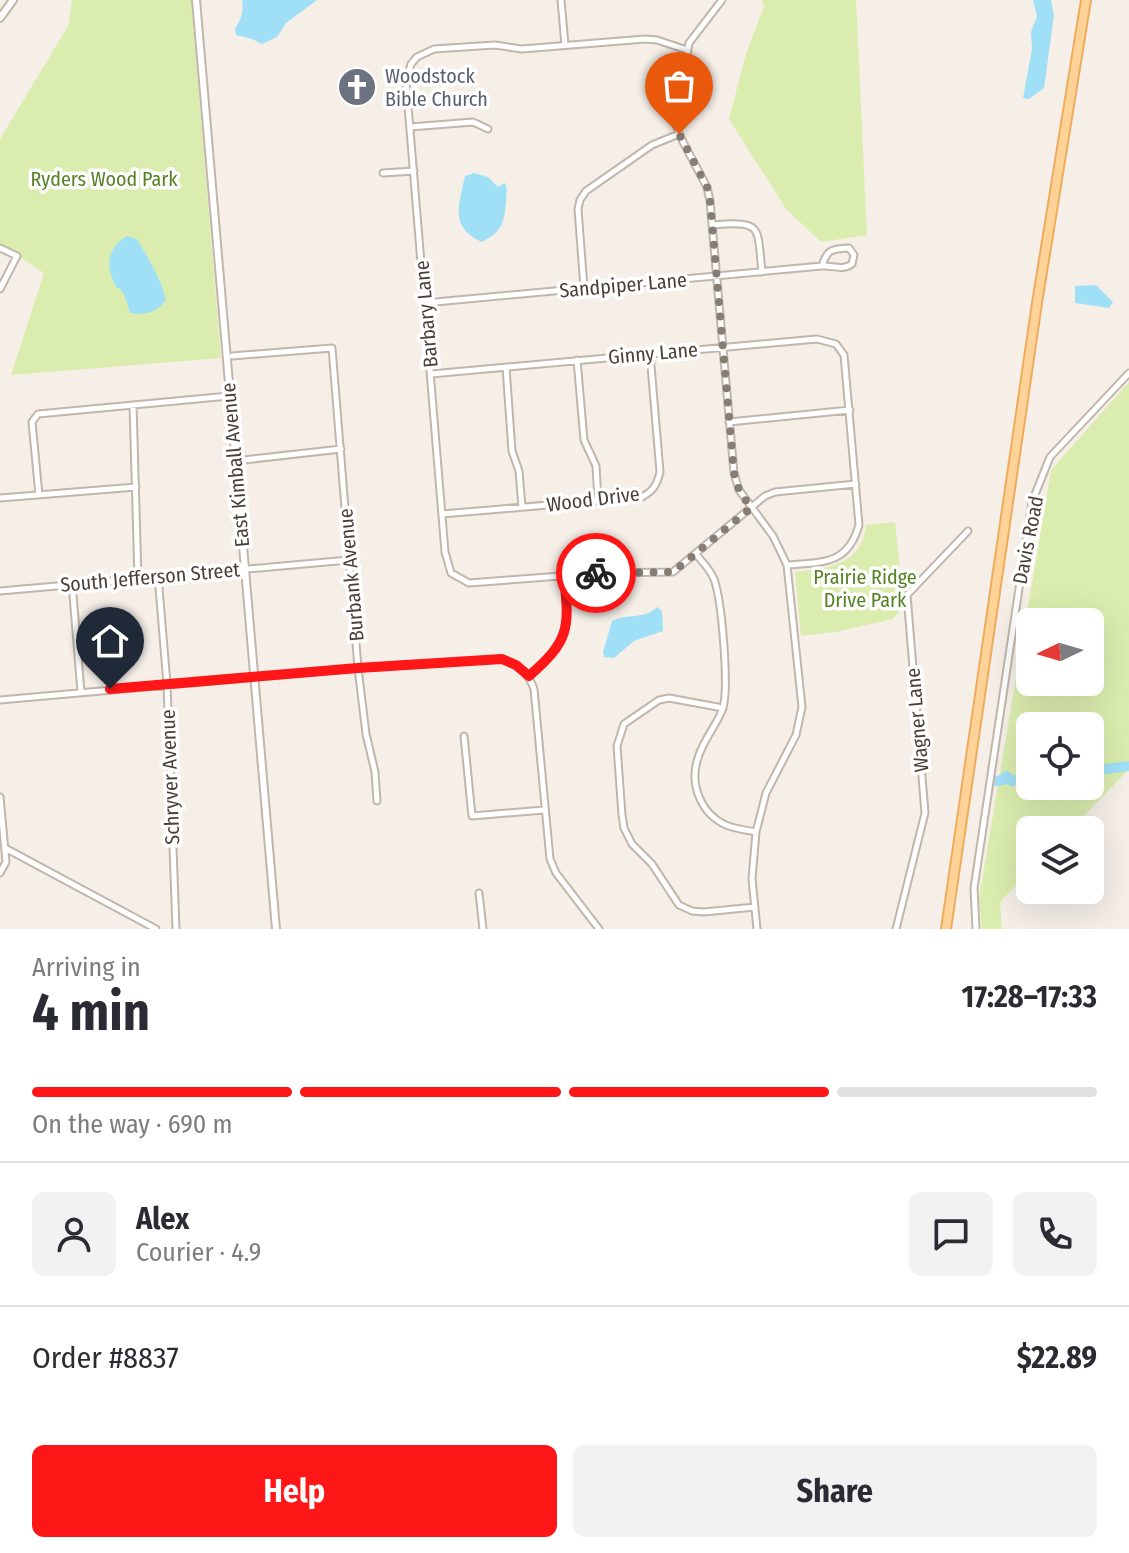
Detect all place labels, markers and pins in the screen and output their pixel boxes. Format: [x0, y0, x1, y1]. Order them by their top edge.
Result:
pin [645, 52, 713, 134]
place label: Woodstock Bible Church [385, 64, 488, 111]
church icon: Woodstock Bible Church [336, 66, 378, 108]
pin [76, 607, 144, 689]

